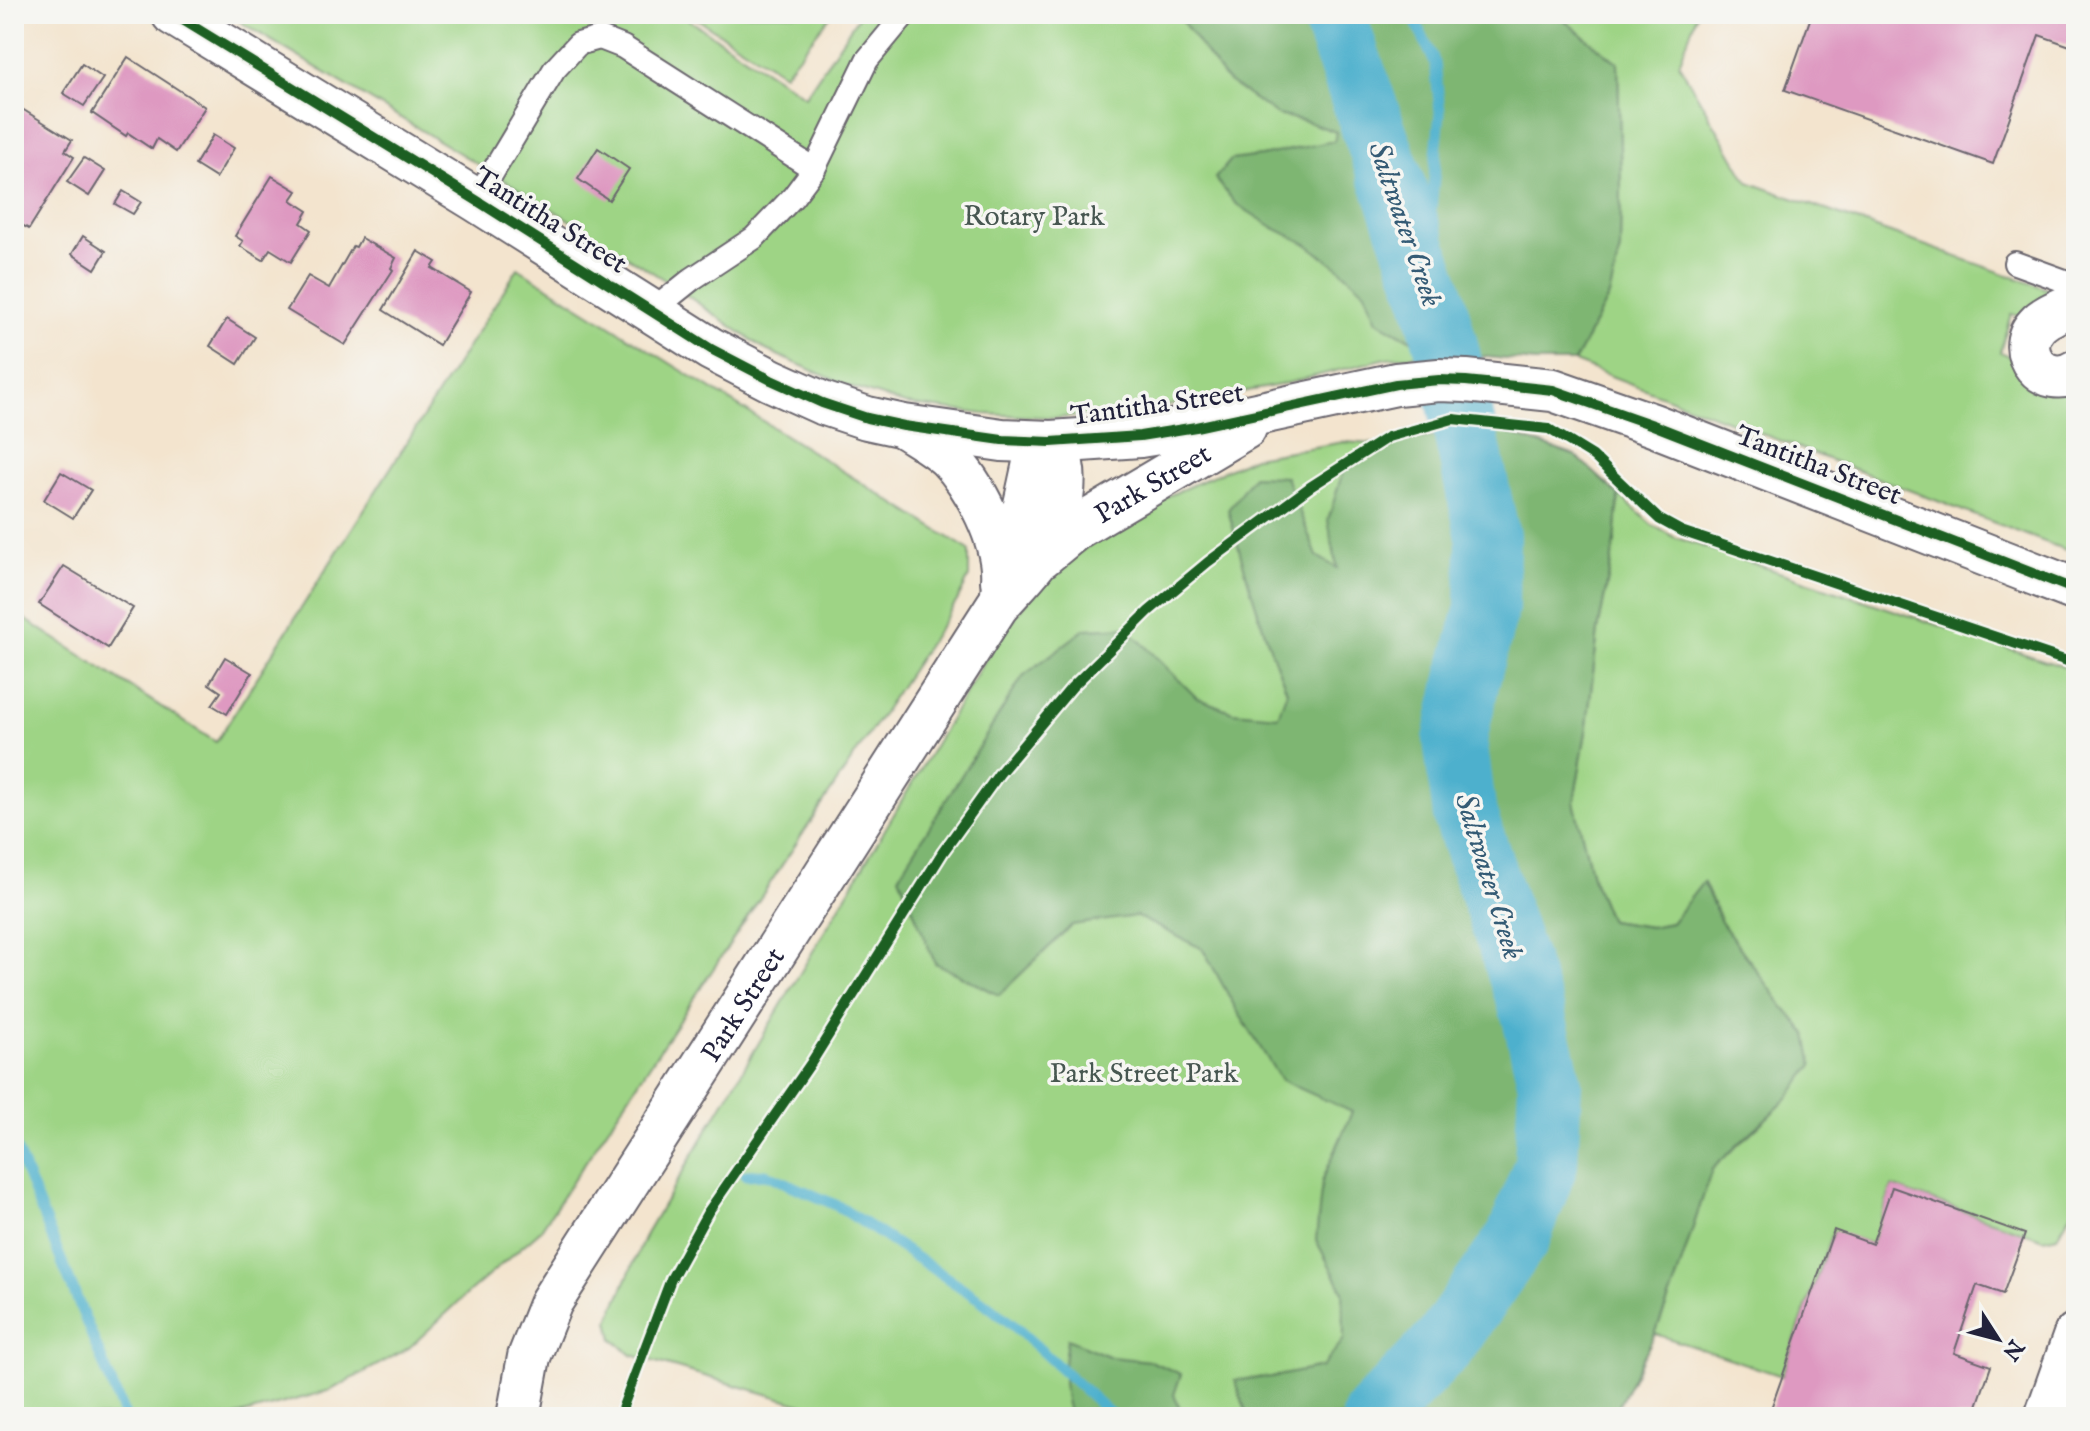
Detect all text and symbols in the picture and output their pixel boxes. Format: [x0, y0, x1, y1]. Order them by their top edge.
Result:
water label: Saltwater Creek [1358, 137, 1450, 312]
street label: Tantitha Street [466, 160, 633, 282]
park label: Rotary Park [963, 200, 1106, 235]
street label: Tantitha Street [1068, 376, 1247, 435]
street label: Tantitha Street [1730, 419, 1906, 514]
street label: Park Street [1089, 437, 1218, 533]
water label: Saltwater Creek [1445, 789, 1531, 964]
street label: Park Street [694, 941, 794, 1069]
park label: Park Street Park [1050, 1057, 1239, 1092]
north arrow [1958, 1299, 2038, 1379]
text: N [1996, 1333, 2030, 1366]

